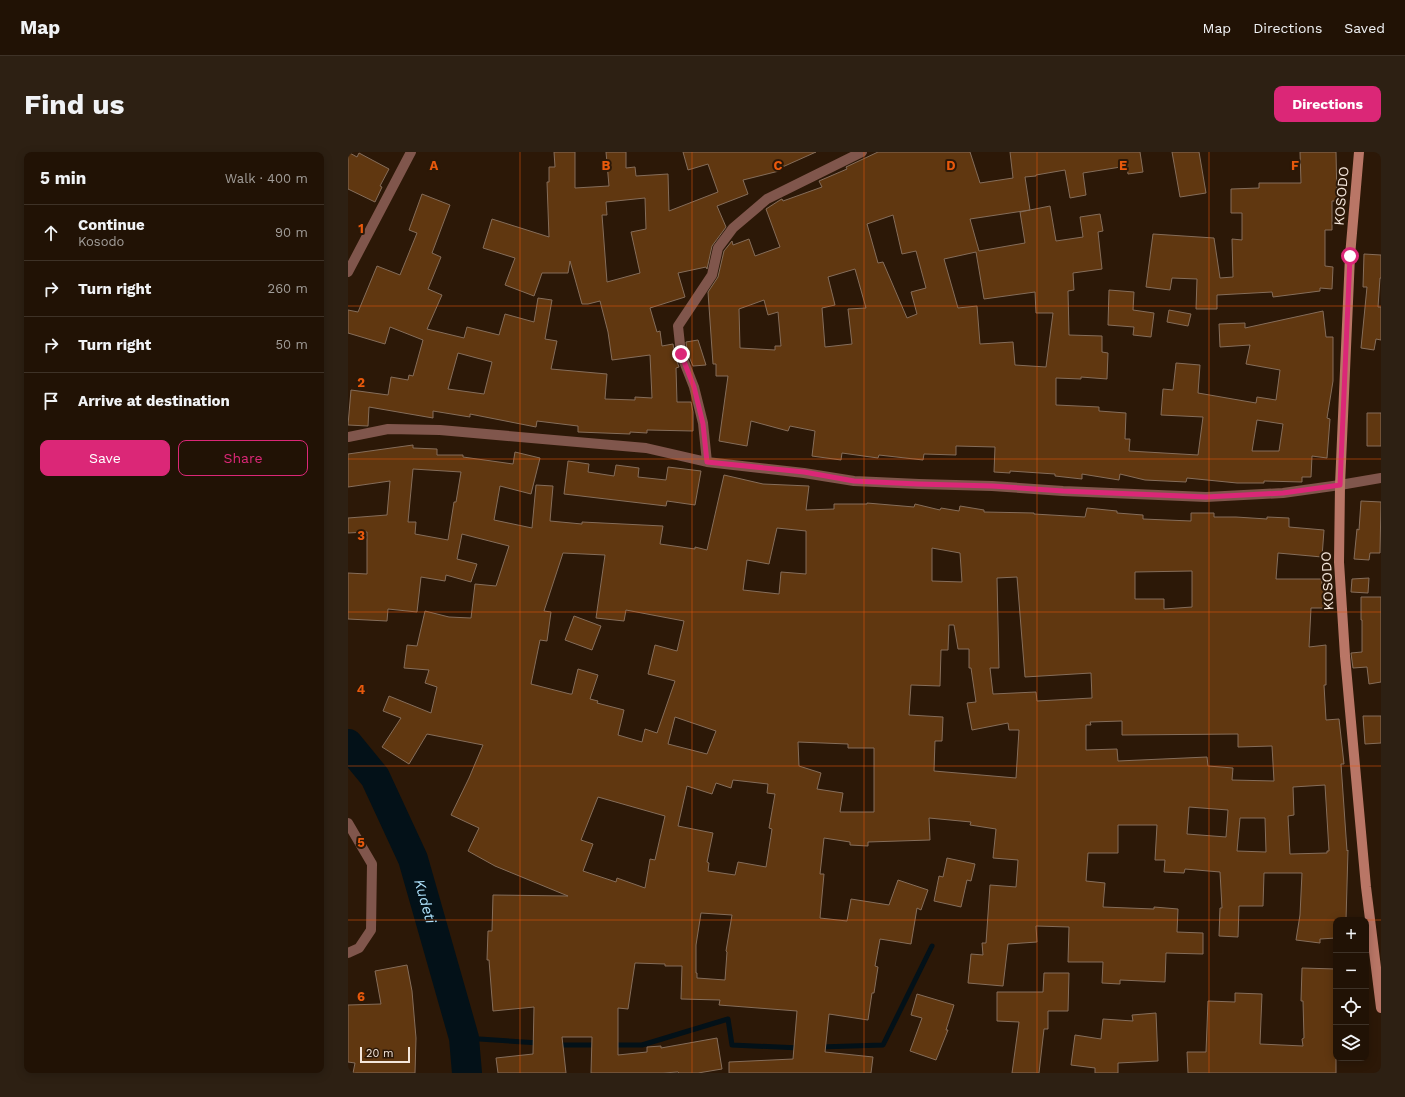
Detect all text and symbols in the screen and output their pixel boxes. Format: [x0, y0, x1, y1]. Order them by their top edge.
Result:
text: Map [20, 16, 60, 39]
text: Map [1203, 20, 1231, 36]
text: Directions [1253, 20, 1322, 36]
text: Saved [1344, 20, 1385, 36]
button: Directions [1274, 86, 1381, 122]
text: Find us [24, 88, 124, 121]
text: A [430, 158, 439, 173]
text: B [602, 158, 611, 173]
text: C [774, 158, 783, 173]
text: D [946, 158, 956, 173]
text: E [1119, 158, 1127, 173]
text: F [1291, 158, 1299, 173]
street label: KOSODO [1330, 166, 1352, 226]
text: 5 min [40, 168, 86, 188]
text: Walk · 400 m [225, 171, 308, 186]
text: Continue [78, 216, 145, 234]
text: 1 [358, 221, 364, 236]
icon: ahead [40, 222, 62, 244]
text: 90 m [275, 225, 308, 240]
text: Kosodo [78, 234, 124, 249]
route start [1341, 247, 1359, 265]
icon: right [40, 278, 62, 300]
text: Turn right [78, 280, 151, 298]
text: 260 m [268, 281, 308, 296]
icon: right [40, 334, 62, 356]
text: Turn right [78, 336, 151, 354]
text: 50 m [276, 337, 308, 352]
route end [672, 345, 690, 363]
text: 2 [357, 375, 365, 390]
icon: arrive [40, 390, 62, 412]
text: Arrive at destination [78, 392, 230, 410]
button: Save [40, 440, 170, 476]
button: Share [178, 440, 308, 476]
text: 3 [357, 528, 365, 543]
street label: KOSODO [1317, 551, 1337, 611]
text: 4 [357, 682, 366, 697]
text: 5 [357, 835, 365, 850]
water label: Kudeti [410, 877, 440, 927]
map controls [1333, 917, 1369, 1061]
button: + [1333, 917, 1369, 953]
button: − [1333, 953, 1369, 989]
text: 6 [357, 989, 365, 1004]
button: locate [1333, 989, 1369, 1025]
button: layers [1333, 1025, 1369, 1061]
scale bar [360, 1045, 410, 1064]
text: 20 m [366, 1047, 394, 1060]

